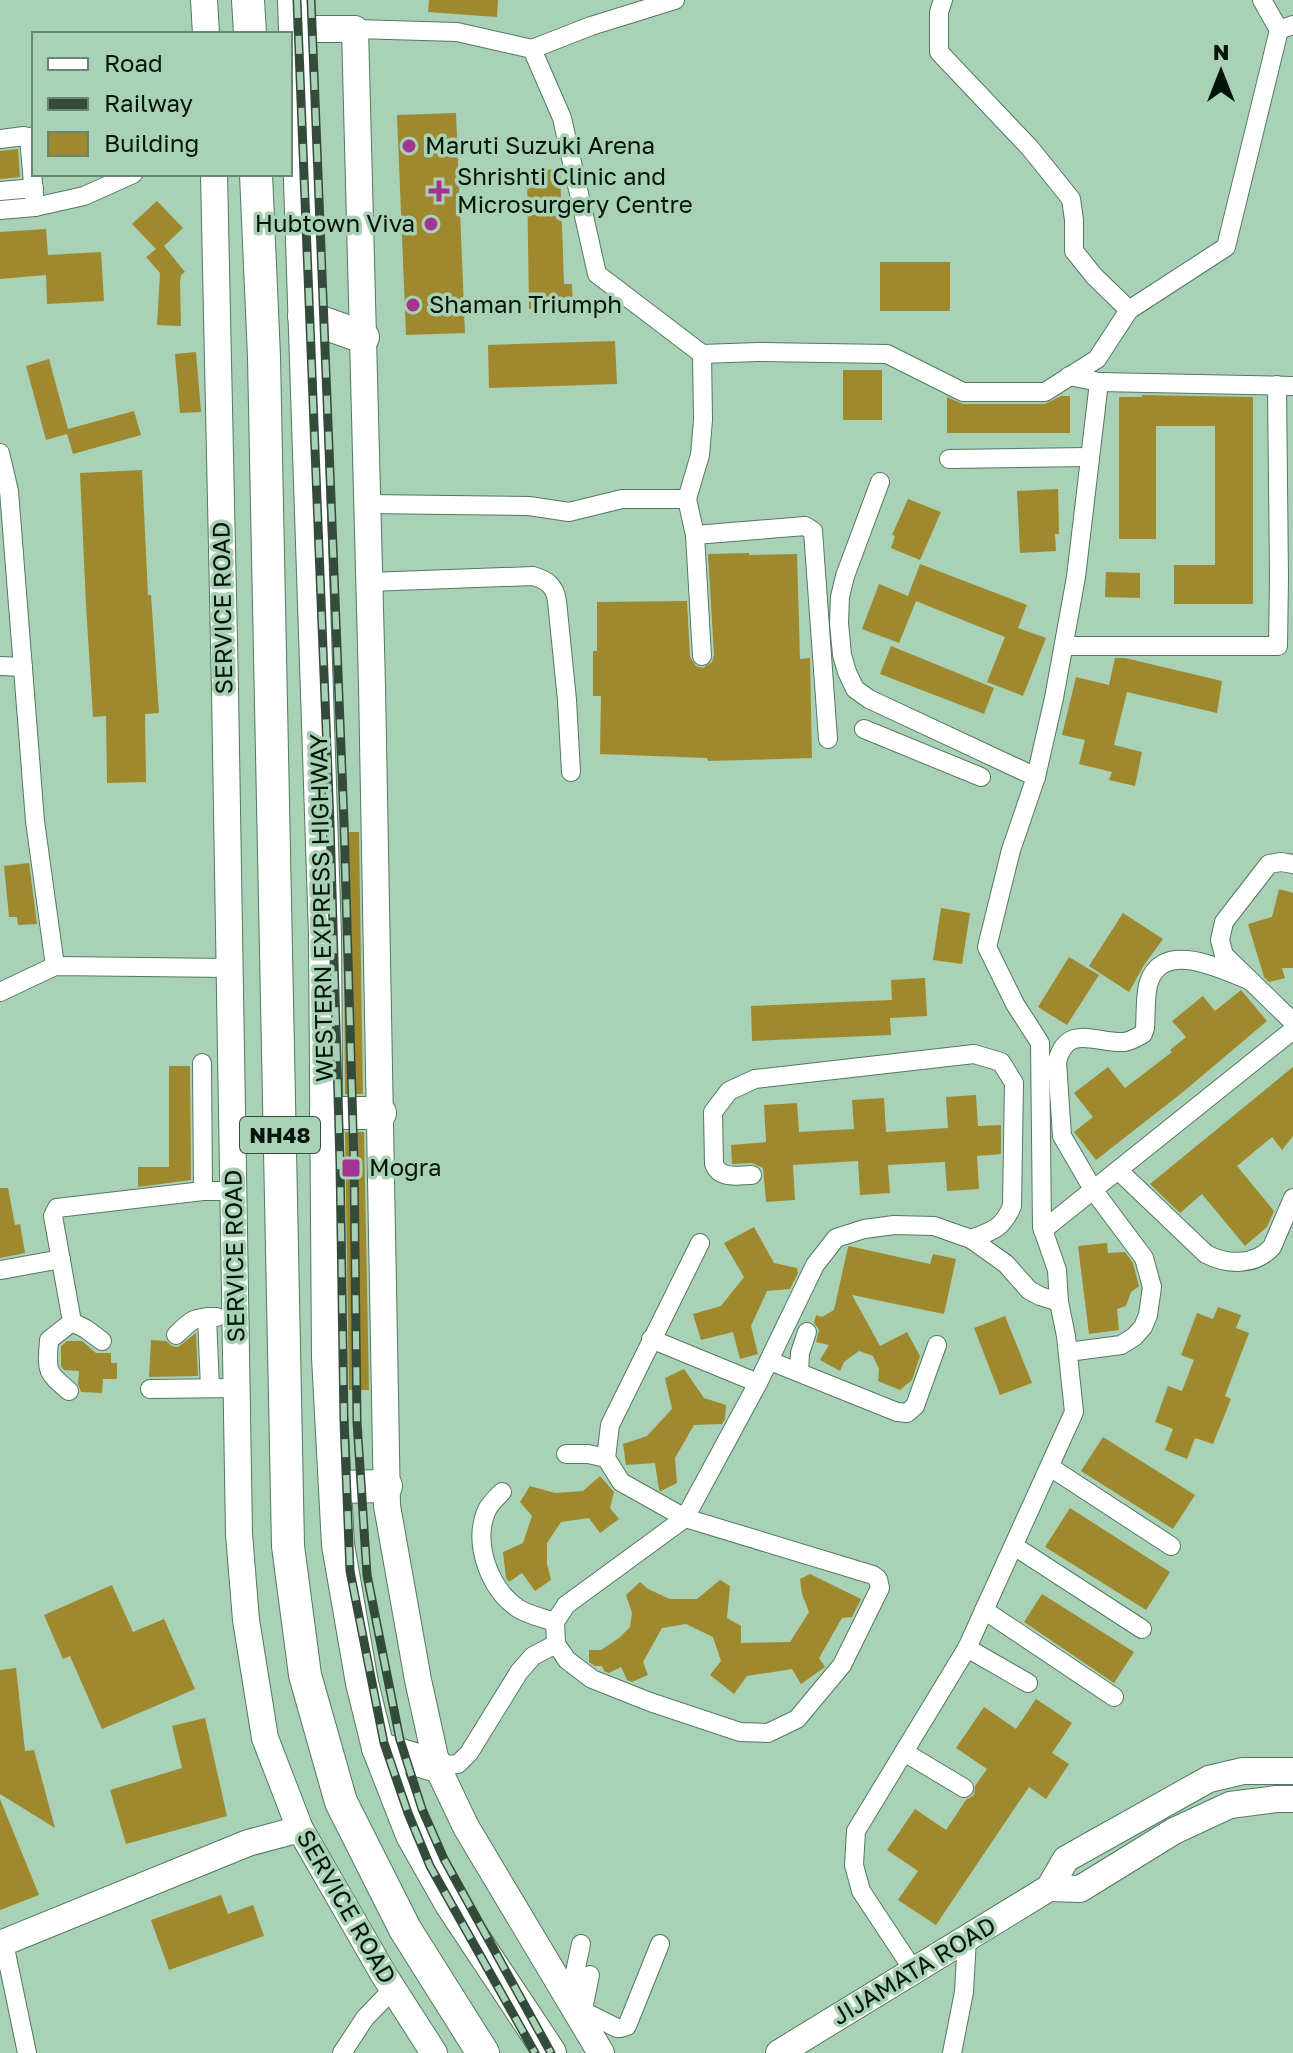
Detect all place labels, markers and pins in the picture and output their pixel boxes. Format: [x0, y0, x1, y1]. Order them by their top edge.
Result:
place label: Maruti Suzuki Arena [425, 130, 655, 159]
marker: Maruti Suzuki Arena [400, 137, 418, 155]
place label: Shrishti Clinic and Microsurgery Centre [457, 161, 693, 218]
marker: Shrishti Clinic and Microsurgery Centre [428, 180, 450, 202]
place label: Hubtown Viva [255, 208, 415, 237]
marker: Hubtown Viva [422, 215, 440, 233]
place label: Shaman Triumph [429, 289, 622, 318]
marker: Shaman Triumph [404, 296, 422, 314]
place label: Mogra [369, 1152, 441, 1181]
marker: Mogra [340, 1157, 362, 1179]

